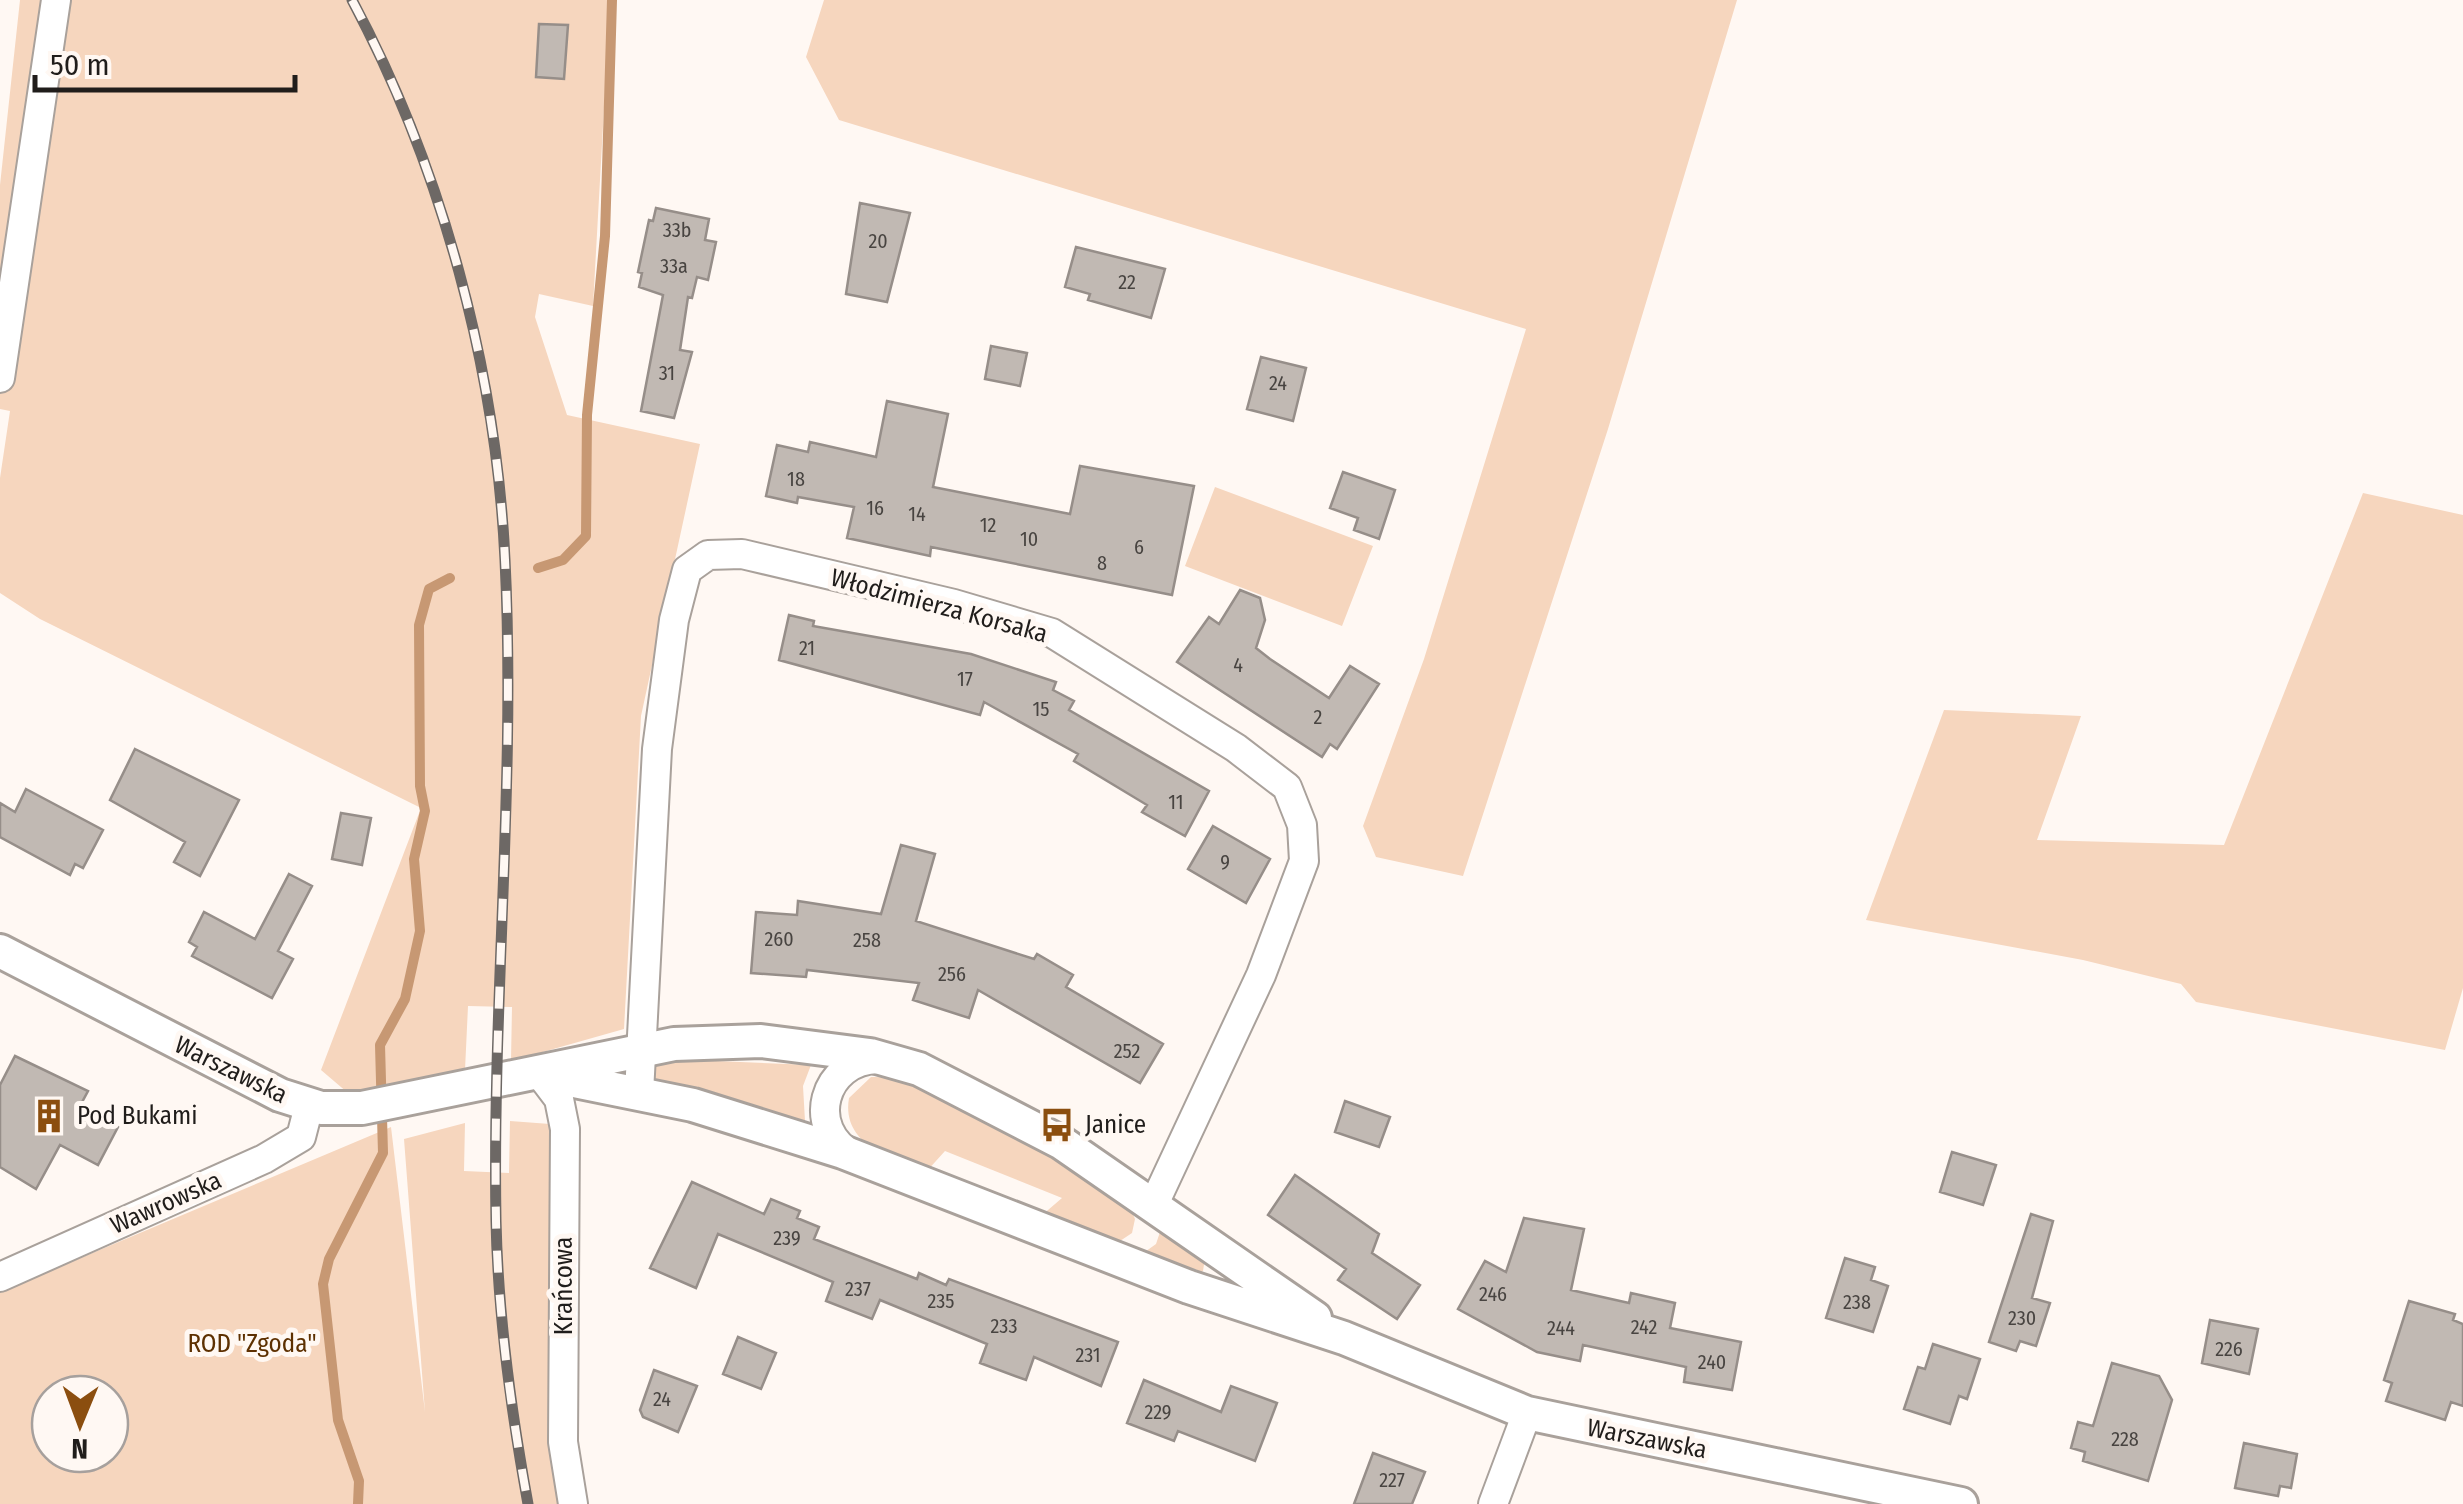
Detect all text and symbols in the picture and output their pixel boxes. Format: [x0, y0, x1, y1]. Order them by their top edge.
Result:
scale bar [35, 30, 295, 92]
text: 50 m [50, 47, 110, 83]
house number: 33b [663, 218, 691, 242]
house number: 20 [868, 229, 888, 253]
house number: 33a [660, 254, 688, 278]
house number: 22 [1118, 270, 1136, 294]
house number: 31 [659, 361, 675, 385]
house number: 24 [1269, 371, 1287, 395]
house number: 18 [787, 467, 805, 491]
house number: 16 [866, 496, 884, 520]
house number: 14 [908, 502, 926, 526]
house number: 12 [980, 513, 996, 537]
house number: 10 [1020, 527, 1038, 551]
house number: 6 [1134, 535, 1144, 559]
house number: 8 [1097, 551, 1107, 575]
street label: Włodzimierza Korsaka [827, 563, 1051, 649]
house number: 21 [799, 636, 815, 660]
house number: 4 [1233, 653, 1243, 677]
house number: 17 [957, 667, 973, 691]
house number: 15 [1033, 697, 1049, 721]
house number: 2 [1314, 705, 1323, 729]
house number: 11 [1168, 790, 1184, 814]
house number: 9 [1220, 850, 1230, 874]
house number: 260 [764, 927, 794, 951]
house number: 258 [853, 928, 881, 952]
house number: 256 [938, 962, 966, 986]
street label: Warszawska [170, 1030, 292, 1110]
house number: 252 [1114, 1039, 1140, 1063]
building icon: Pod Bukami [30, 1097, 68, 1135]
place label: Pod Bukami [77, 1101, 198, 1131]
bus stop icon: Janice [1038, 1106, 1076, 1144]
place label: Janice [1085, 1110, 1146, 1140]
street label: Wawrowska [106, 1165, 226, 1241]
house number: 239 [773, 1226, 801, 1250]
street label: Krańcowa [549, 1237, 579, 1335]
house number: 237 [845, 1277, 871, 1301]
house number: 246 [1479, 1282, 1507, 1306]
house number: 235 [928, 1289, 954, 1313]
house number: 238 [1843, 1290, 1871, 1314]
house number: 230 [2008, 1306, 2036, 1330]
house number: 233 [991, 1314, 1017, 1338]
house number: 242 [1631, 1315, 1658, 1339]
house number: 244 [1547, 1316, 1575, 1340]
park label: ROD "Zgoda" [187, 1329, 317, 1359]
house number: 226 [2215, 1337, 2243, 1361]
house number: 231 [1075, 1343, 1101, 1367]
house number: 240 [1698, 1350, 1726, 1374]
north arrow [30, 1374, 130, 1474]
house number: 24 [653, 1387, 671, 1411]
house number: 229 [1144, 1400, 1172, 1424]
street label: Warszawska [1584, 1413, 1710, 1465]
house number: 228 [2111, 1427, 2139, 1451]
text: N [71, 1432, 88, 1465]
house number: 227 [1379, 1468, 1405, 1492]

